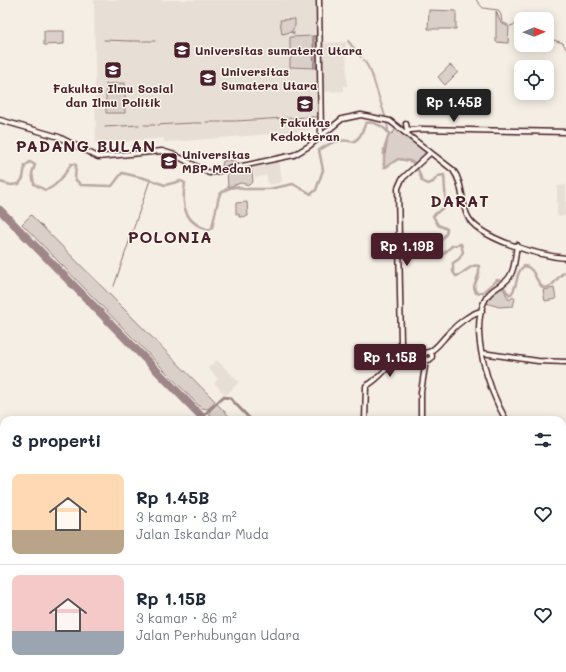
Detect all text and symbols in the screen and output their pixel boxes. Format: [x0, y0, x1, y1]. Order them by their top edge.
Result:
north arrow [514, 12, 554, 52]
map controls [514, 12, 554, 100]
school or university icon: Universitas sumatera Utara [172, 40, 192, 60]
place label: Universitas sumatera Utara [195, 42, 362, 58]
school or university icon: Fakultas Ilmu Sosial dan Ilmu Politik [103, 60, 123, 80]
button: locate [514, 60, 554, 100]
place label: Universitas Sumatera Utara [221, 63, 317, 93]
school or university icon: Universitas Sumatera Utara [198, 68, 218, 88]
place label: Fakultas Ilmu Sosial dan Ilmu Politik [53, 80, 173, 110]
pin: Rp 1.45B [413, 89, 495, 123]
text: Rp 1.45B [426, 93, 482, 110]
school or university icon: Fakultas Kedokteran [295, 94, 315, 114]
place label: Fakultas Kedokteran [270, 114, 340, 144]
district label: PADANG BULAN [16, 135, 156, 156]
place label: Universitas MBP Medan [182, 146, 251, 176]
school or university icon: Universitas MBP Medan [159, 151, 179, 171]
district label: DARAT [430, 190, 490, 211]
district label: POLONIA [128, 226, 212, 247]
pin: Rp 1.19B [366, 233, 448, 267]
text: Rp 1.19B [380, 237, 434, 254]
pin: Rp 1.15B [349, 344, 431, 378]
text: Rp 1.15B [363, 348, 417, 365]
text: 3 properti [12, 429, 101, 451]
icon: filters [532, 429, 554, 451]
text: Rp 1.45B [136, 486, 210, 508]
icon: home [44, 490, 92, 538]
icon: heart [532, 503, 554, 525]
text: 3 kamar · 83 m² [136, 508, 237, 525]
text: Jalan Iskandar Muda [136, 525, 269, 542]
text: Rp 1.15B [136, 587, 206, 609]
icon: home [44, 591, 92, 639]
icon: heart [532, 604, 554, 626]
text: 3 kamar · 86 m² [136, 609, 237, 626]
text: Jalan Perhubungan Udara [136, 626, 300, 643]

